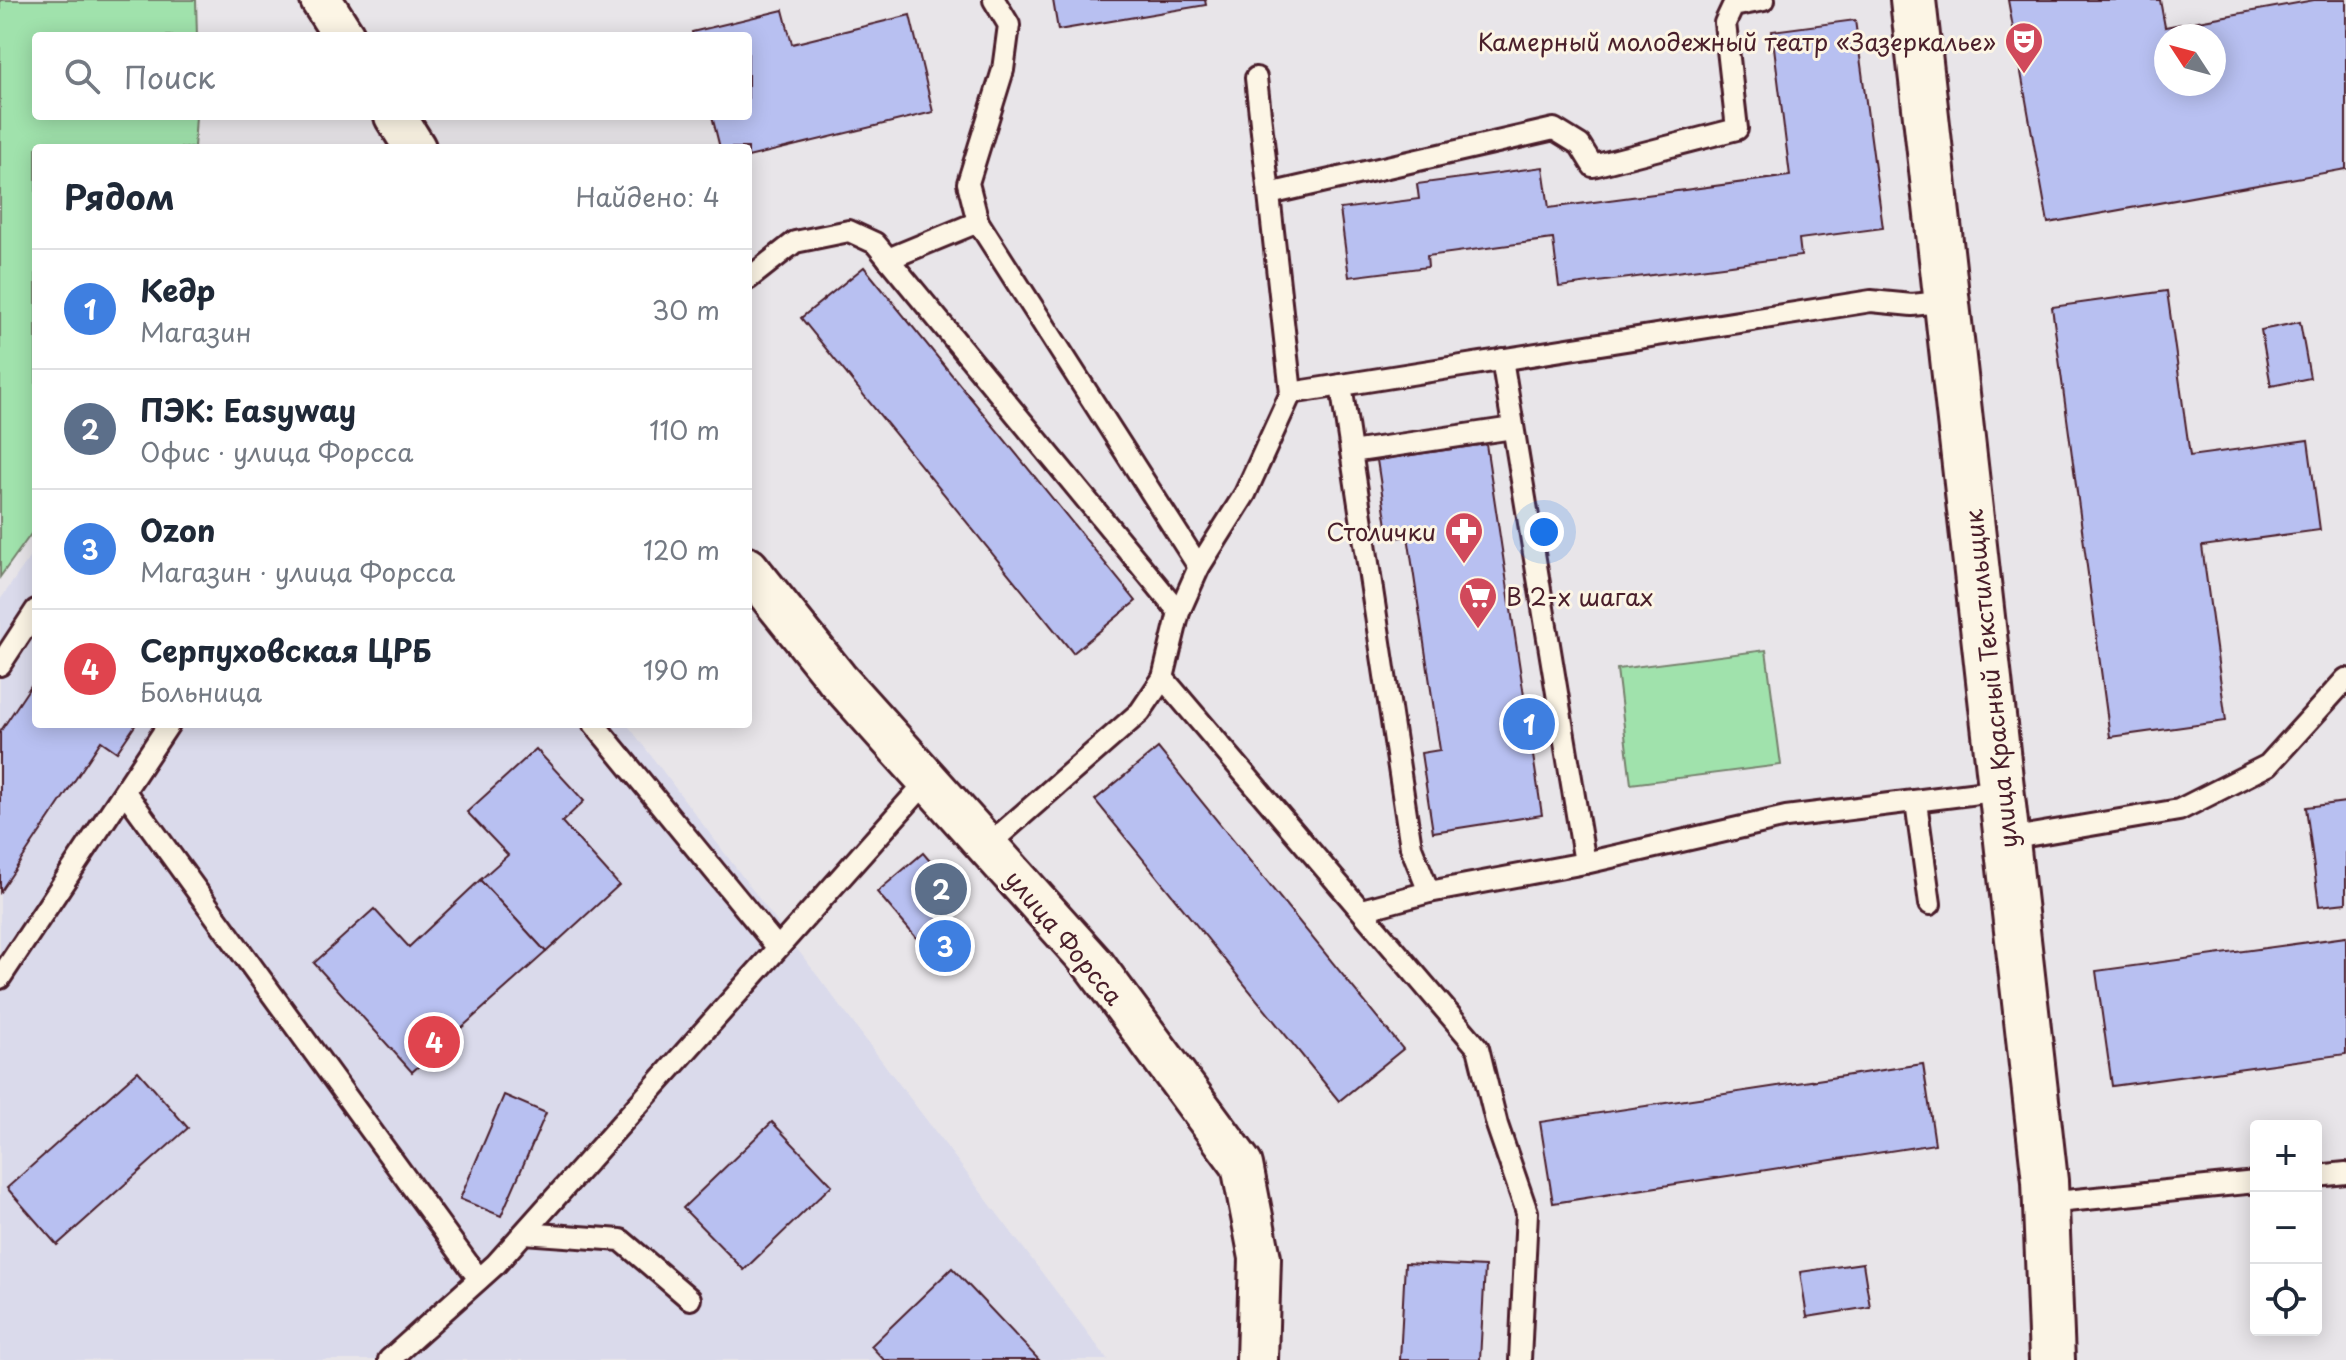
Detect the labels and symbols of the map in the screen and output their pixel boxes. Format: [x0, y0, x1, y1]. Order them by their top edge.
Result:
theatre icon: Камерный молодежный театр «Зазеркалье» [2003, 20, 2045, 75]
place label: Камерный молодежный театр «Зазеркалье» [1478, 23, 1996, 59]
north arrow [2154, 24, 2226, 96]
street label: улица Красный Текстильщик [1954, 507, 2026, 850]
pharmacy icon: Столички [1443, 510, 1485, 565]
your location [1524, 512, 1564, 552]
place label: Столички [1326, 513, 1436, 549]
supermarket icon: В 2-х шагах [1457, 575, 1499, 630]
place label: В 2-х шагах [1506, 578, 1653, 614]
pin: 1 [1503, 694, 1555, 754]
pin: 2 [915, 859, 967, 919]
street label: улица Форсса [998, 862, 1132, 1012]
pin: 3 [919, 916, 971, 976]
pin: 4 [408, 1012, 460, 1072]

